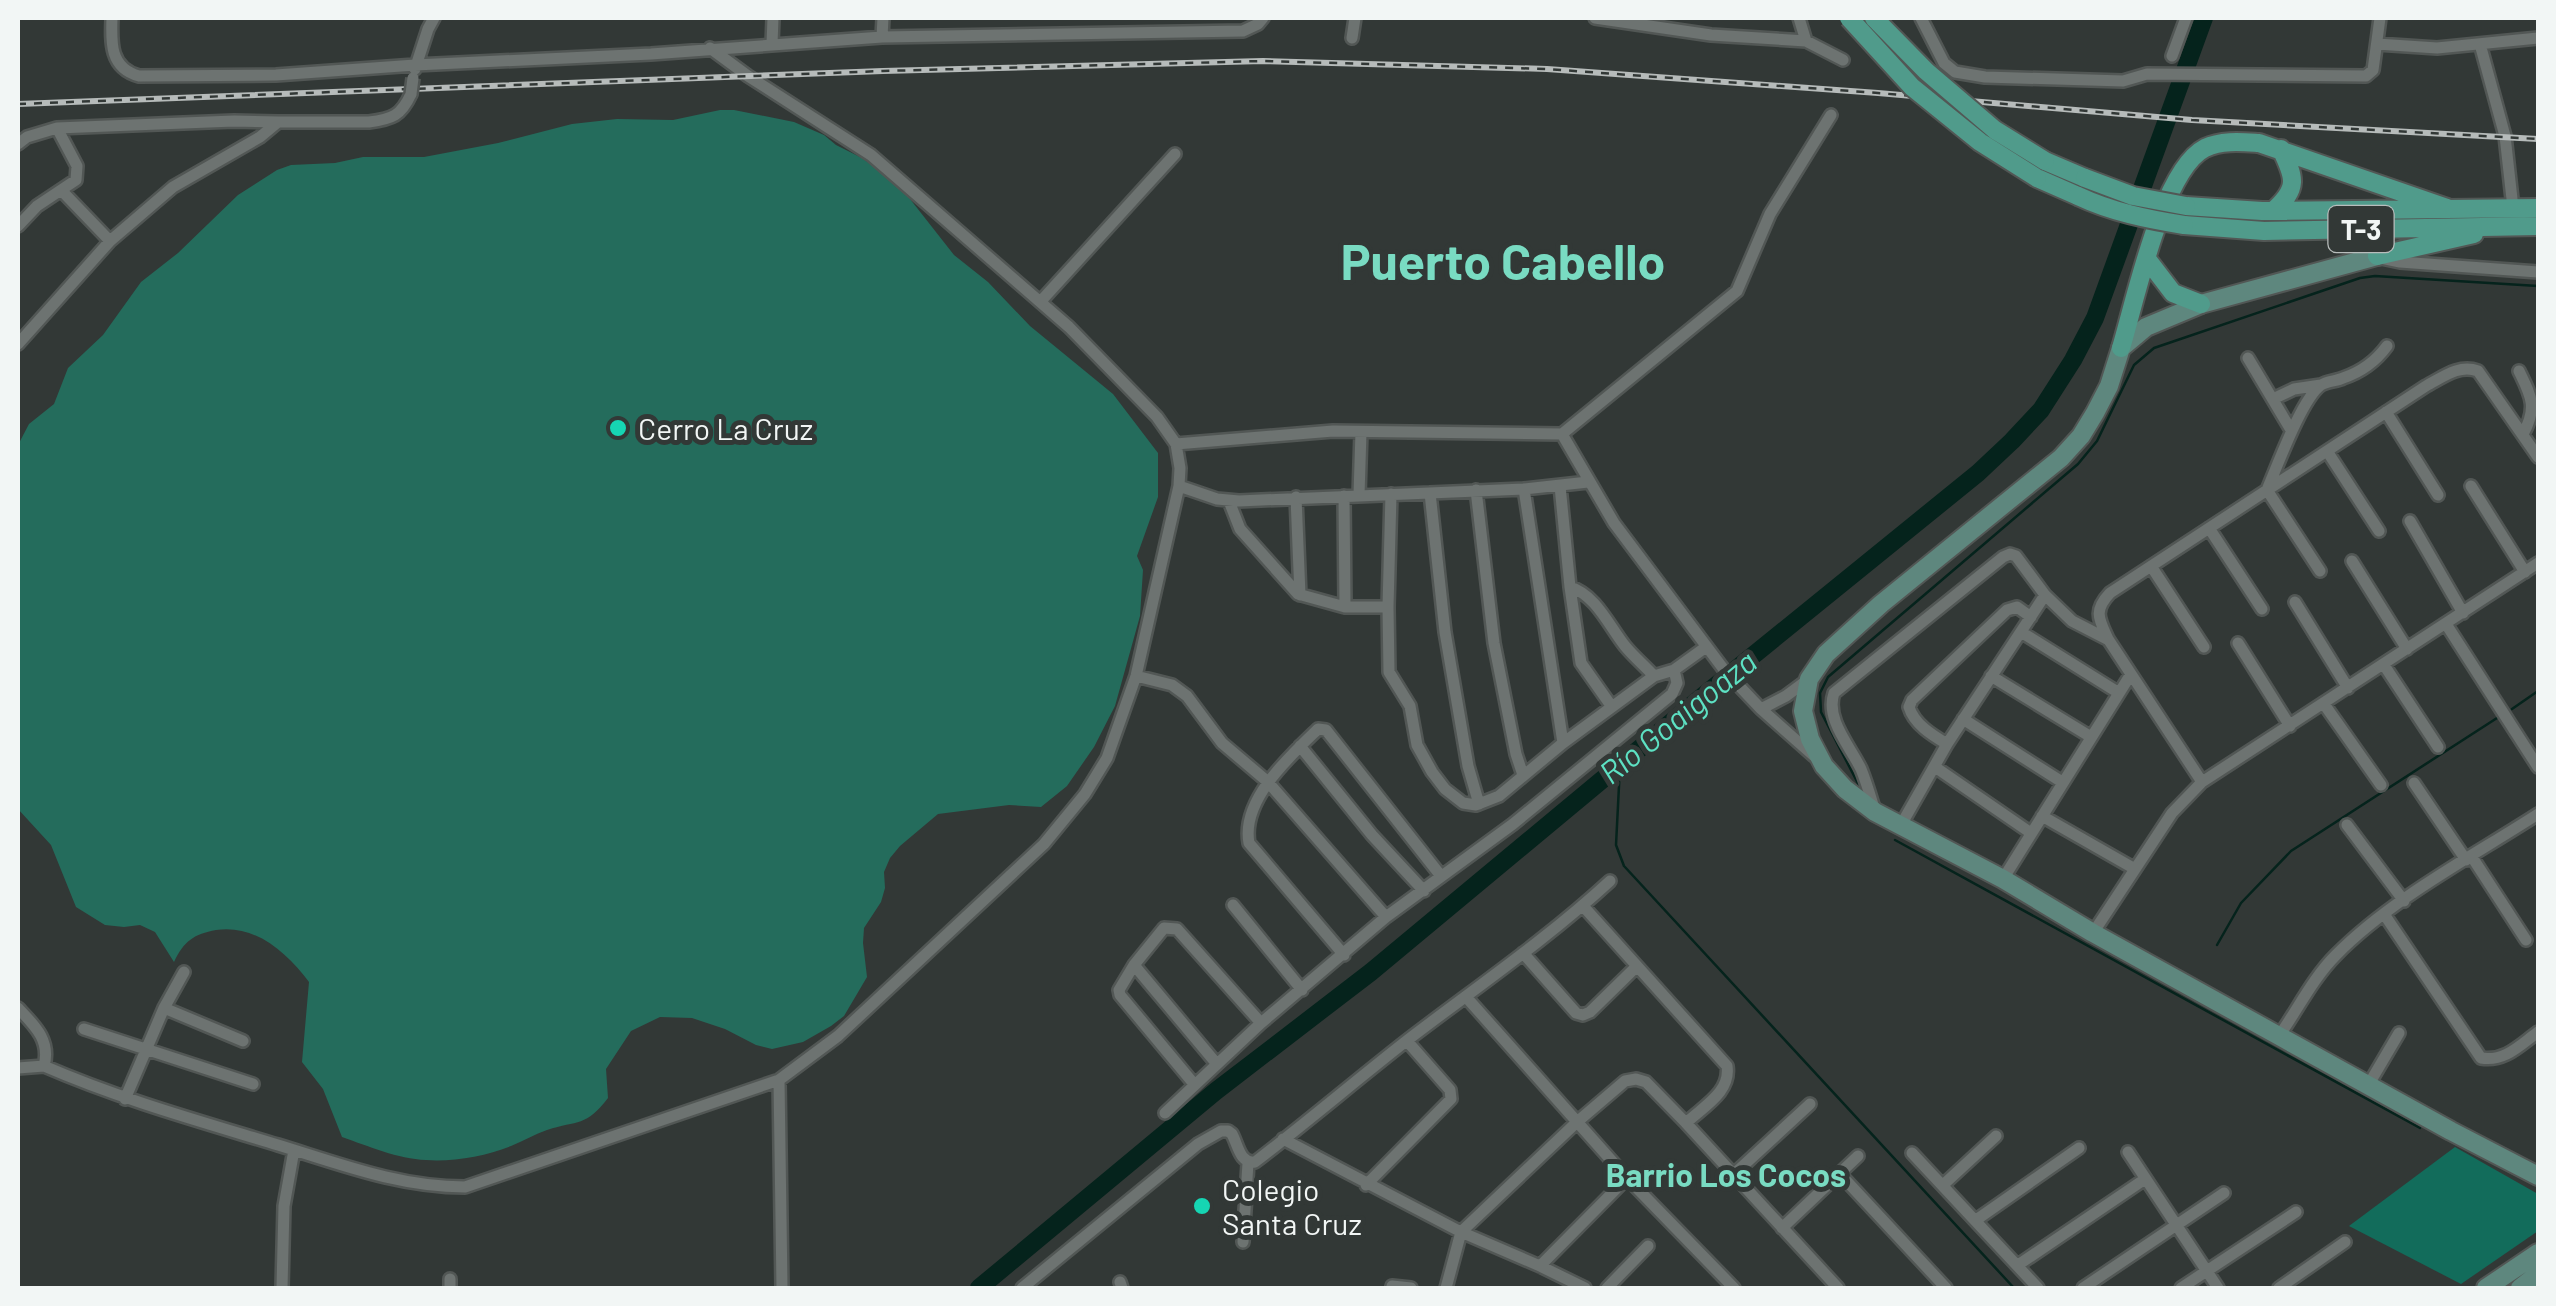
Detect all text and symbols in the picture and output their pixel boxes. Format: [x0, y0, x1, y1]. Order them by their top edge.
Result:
road number: T-3 [2328, 206, 2394, 252]
district label: Puerto Cabello [1341, 230, 1665, 290]
place label: Cerro La Cruz [638, 410, 813, 446]
marker: Cerro La Cruz [607, 417, 629, 439]
water label: Río Goaigoaza [1591, 641, 1763, 791]
district label: Barrio Los Cocos [1606, 1155, 1846, 1193]
place label: Colegio Santa Cruz [1222, 1171, 1362, 1241]
marker: Colegio Santa Cruz [1191, 1195, 1213, 1217]

